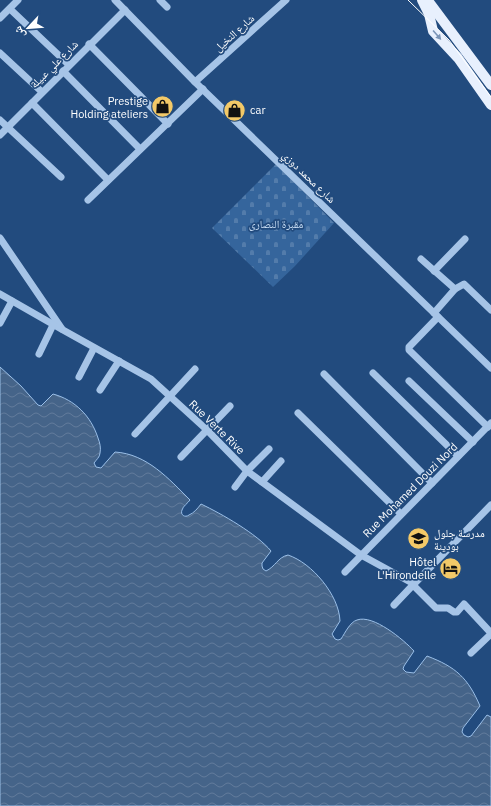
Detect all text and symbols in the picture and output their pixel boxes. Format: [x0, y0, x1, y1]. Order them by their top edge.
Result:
north arrow [8, 8, 48, 48]
street label: شارع النخيل [211, 11, 257, 55]
text: ش [10, 23, 29, 41]
one-way arrow [433, 30, 442, 40]
street label: شارع علي عبيلة [27, 37, 82, 92]
place label: Prestige Holding ateliers [70, 94, 148, 121]
shop icon: Prestige Holding ateliers [150, 94, 176, 120]
shop icon: car [222, 97, 248, 123]
place label: car [250, 103, 265, 117]
street label: شارع محمد دوزي [278, 148, 339, 207]
park label: مقبرة النصارى [249, 217, 303, 231]
street label: Rue Verte Rive [186, 397, 248, 457]
street label: Rue Mohamed Douzi Nord [360, 440, 460, 540]
school or university icon: مدرسة جلول بودينة [406, 526, 432, 552]
place label: مدرسة جلول بودينة [434, 526, 485, 553]
place label: Hôtel L'Hirondelle [377, 555, 436, 582]
hotel icon: Hôtel L'Hirondelle [438, 555, 464, 581]

